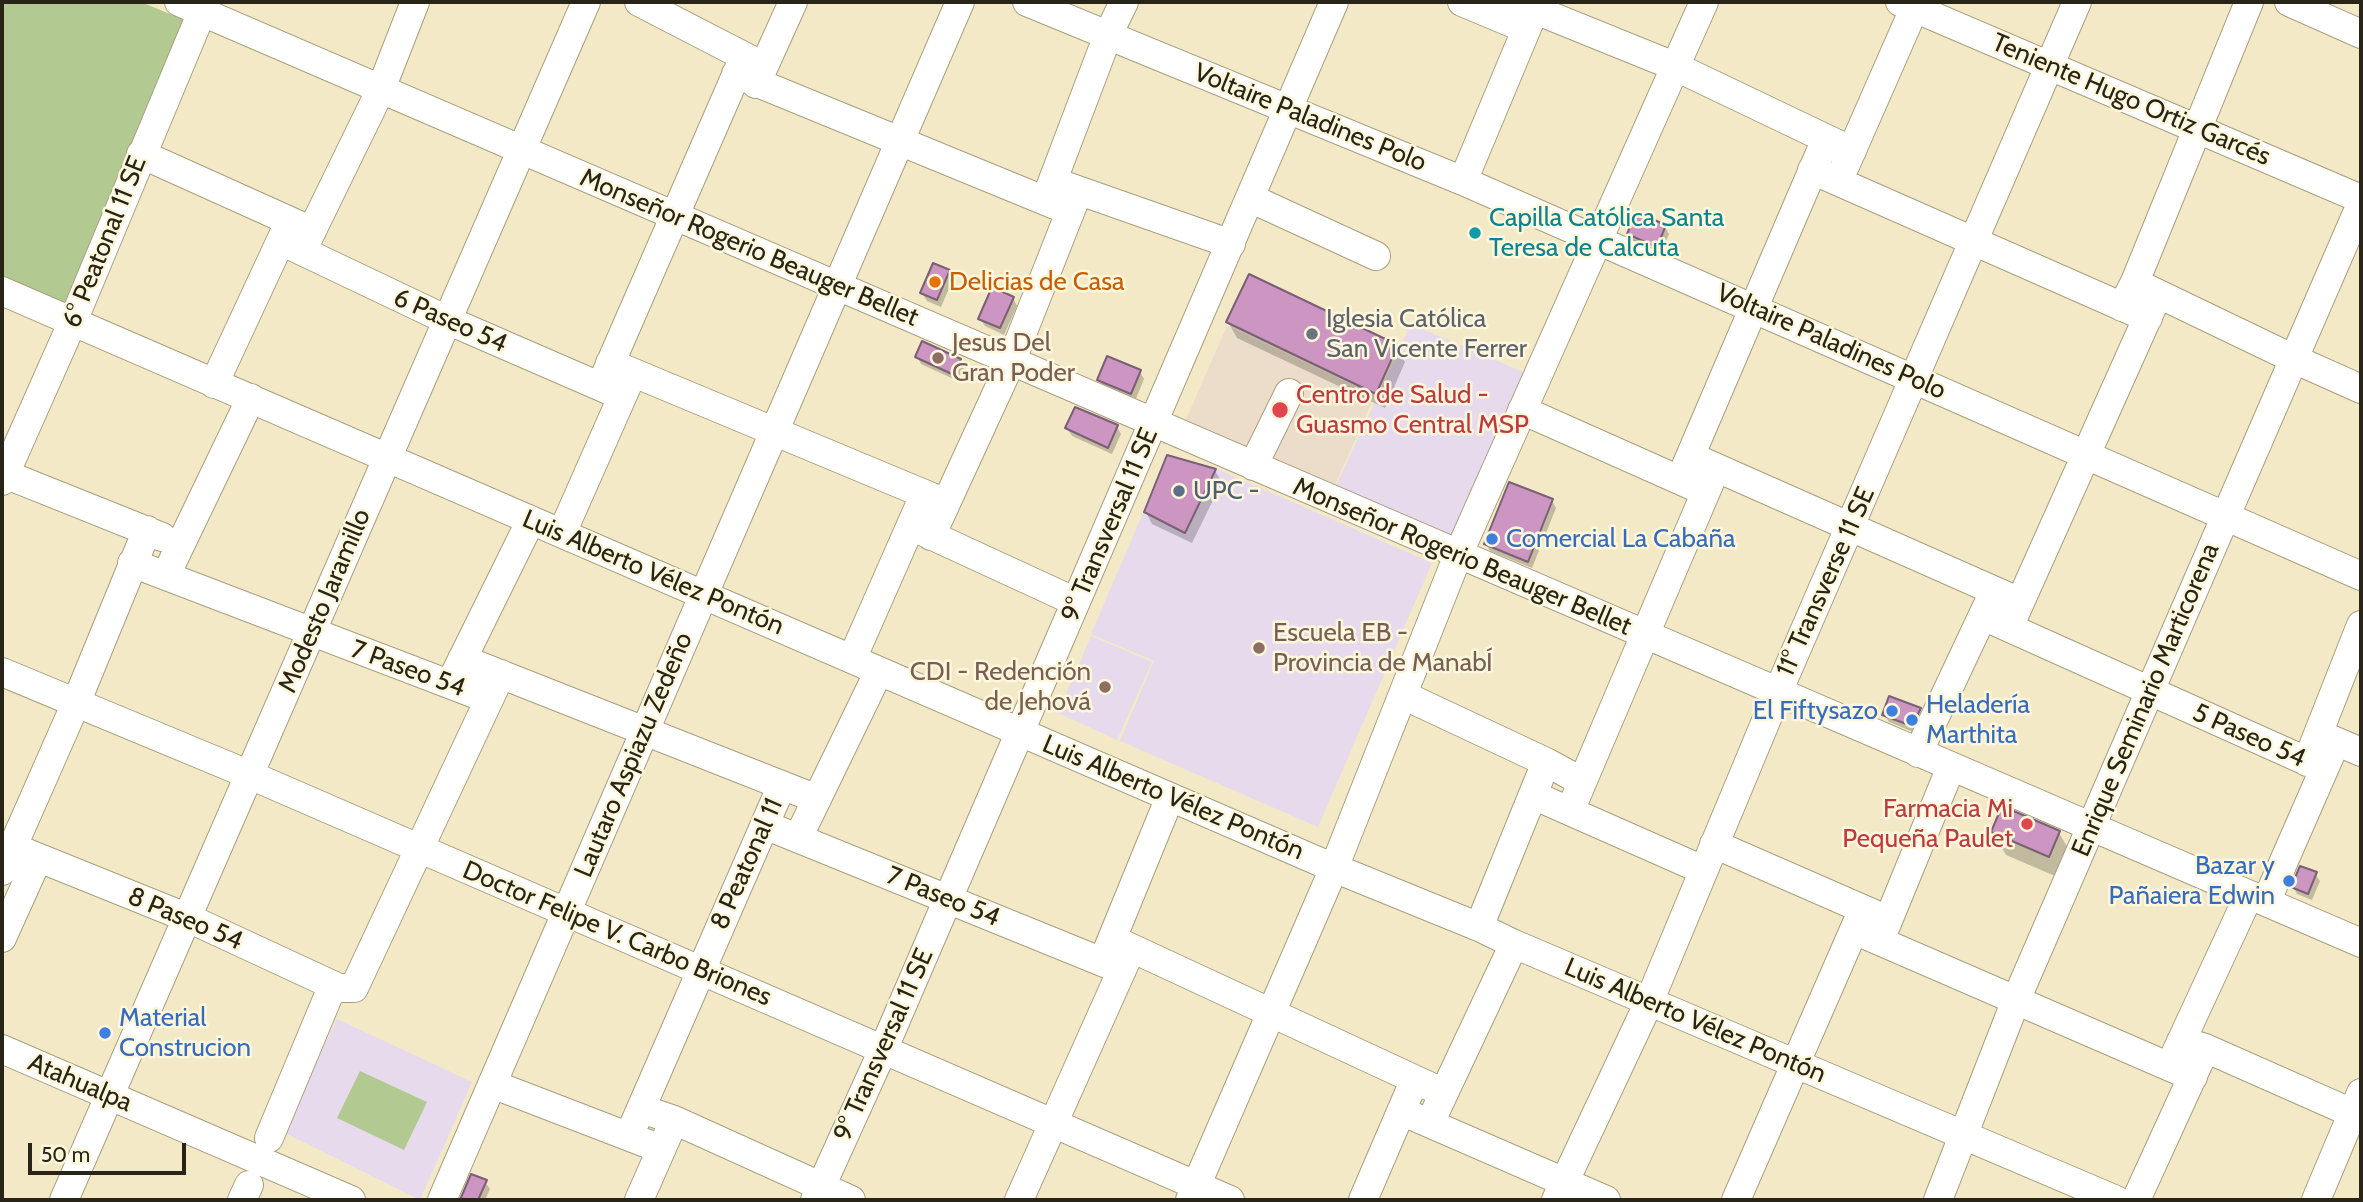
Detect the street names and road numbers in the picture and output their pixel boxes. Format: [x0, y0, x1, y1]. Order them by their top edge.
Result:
street label: Teniente Hugo Ortiz Garcés [1987, 27, 2275, 173]
street label: Voltaire Paladines Polo [1189, 57, 1431, 179]
street label: 6° Peatonal 11 SE [56, 152, 154, 332]
street label: Monseñor Rogerio Beauger Bellet [575, 162, 923, 334]
street label: Voltaire Paladines Polo [1712, 277, 1950, 407]
street label: 6 Paseo 54 [388, 282, 512, 360]
street label: 9° Transversal 11 SE [1055, 424, 1165, 626]
street label: Monseñor Rogerio Beauger Bellet [1288, 471, 1636, 643]
street label: 11° Transverse 11 SE [1770, 482, 1882, 682]
street label: Modesto Jaramillo [272, 504, 378, 698]
street label: Luis Alberto Vélez Pontón [518, 504, 788, 642]
street label: Enrique Seminario Marticorena [2066, 539, 2226, 861]
street label: Lautaro Aspiazu Zedeño [568, 628, 700, 882]
street label: 7 Paseo 54 [347, 634, 469, 704]
street label: 5 Paseo 54 [2188, 697, 2310, 775]
street label: Luis Alberto Vélez Pontón [1038, 729, 1308, 867]
street label: 8 Peatonal 11 [704, 793, 790, 935]
street label: Doctor Felipe V. Carbo Briones [458, 855, 776, 1013]
street label: 7 Paseo 54 [882, 860, 1004, 934]
street label: 8 Paseo 54 [123, 881, 247, 957]
street label: 9° Transversal 11 SE [828, 944, 940, 1146]
street label: Luis Alberto Vélez Pontón [1560, 952, 1830, 1090]
street label: Atahualpa [23, 1047, 137, 1119]

